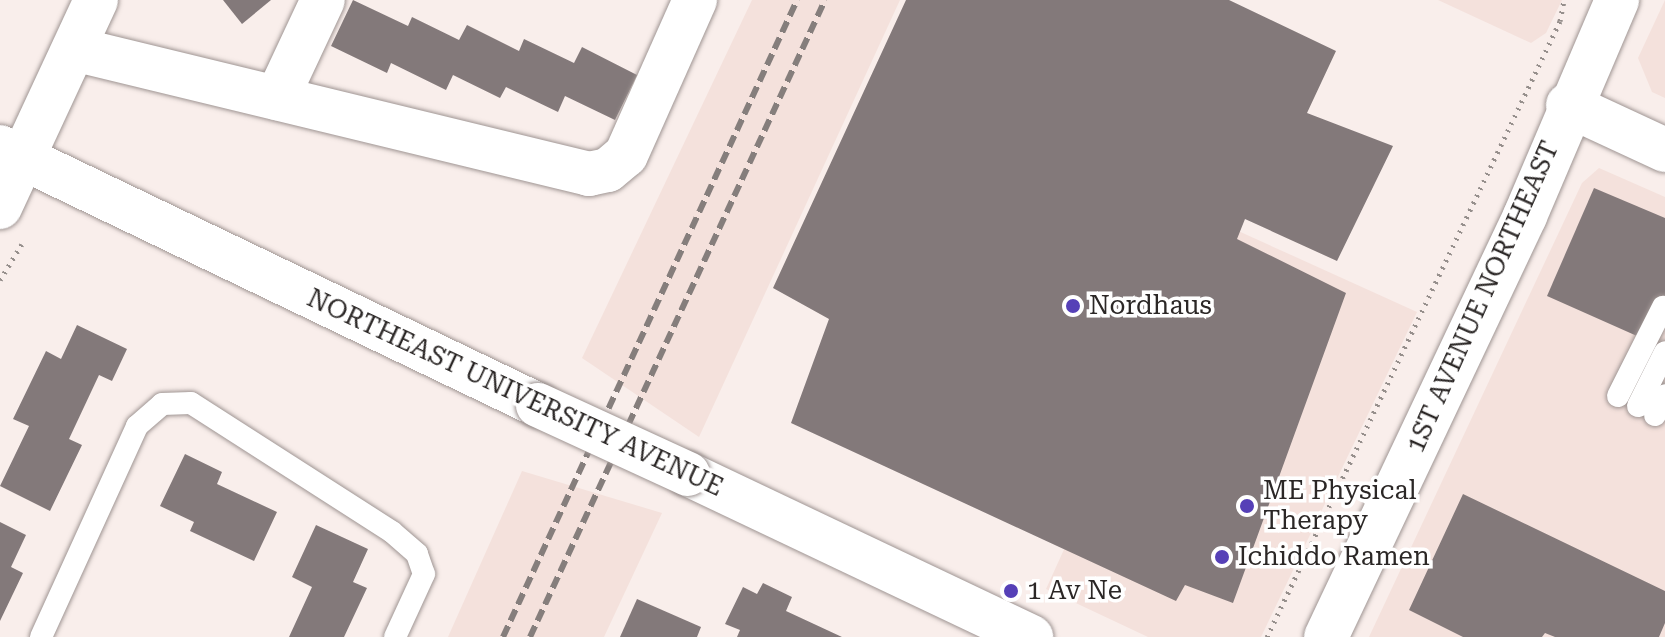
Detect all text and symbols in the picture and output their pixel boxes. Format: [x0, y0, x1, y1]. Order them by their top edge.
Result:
street label: 1ST AVENUE NORTHEAST [1400, 137, 1566, 457]
street label: NORTHEAST UNIVERSITY AVENUE [302, 283, 728, 503]
place label: Nordhaus [1089, 290, 1212, 322]
marker: Nordhaus [1064, 297, 1082, 315]
place label: ME Physical Therapy [1263, 475, 1417, 536]
marker: ME Physical Therapy [1238, 497, 1256, 515]
place label: Ichiddo Ramen [1238, 541, 1430, 573]
marker: Ichiddo Ramen [1213, 548, 1231, 566]
place label: 1 Av Ne [1027, 575, 1122, 607]
marker: 1 Av Ne [1002, 582, 1020, 600]

